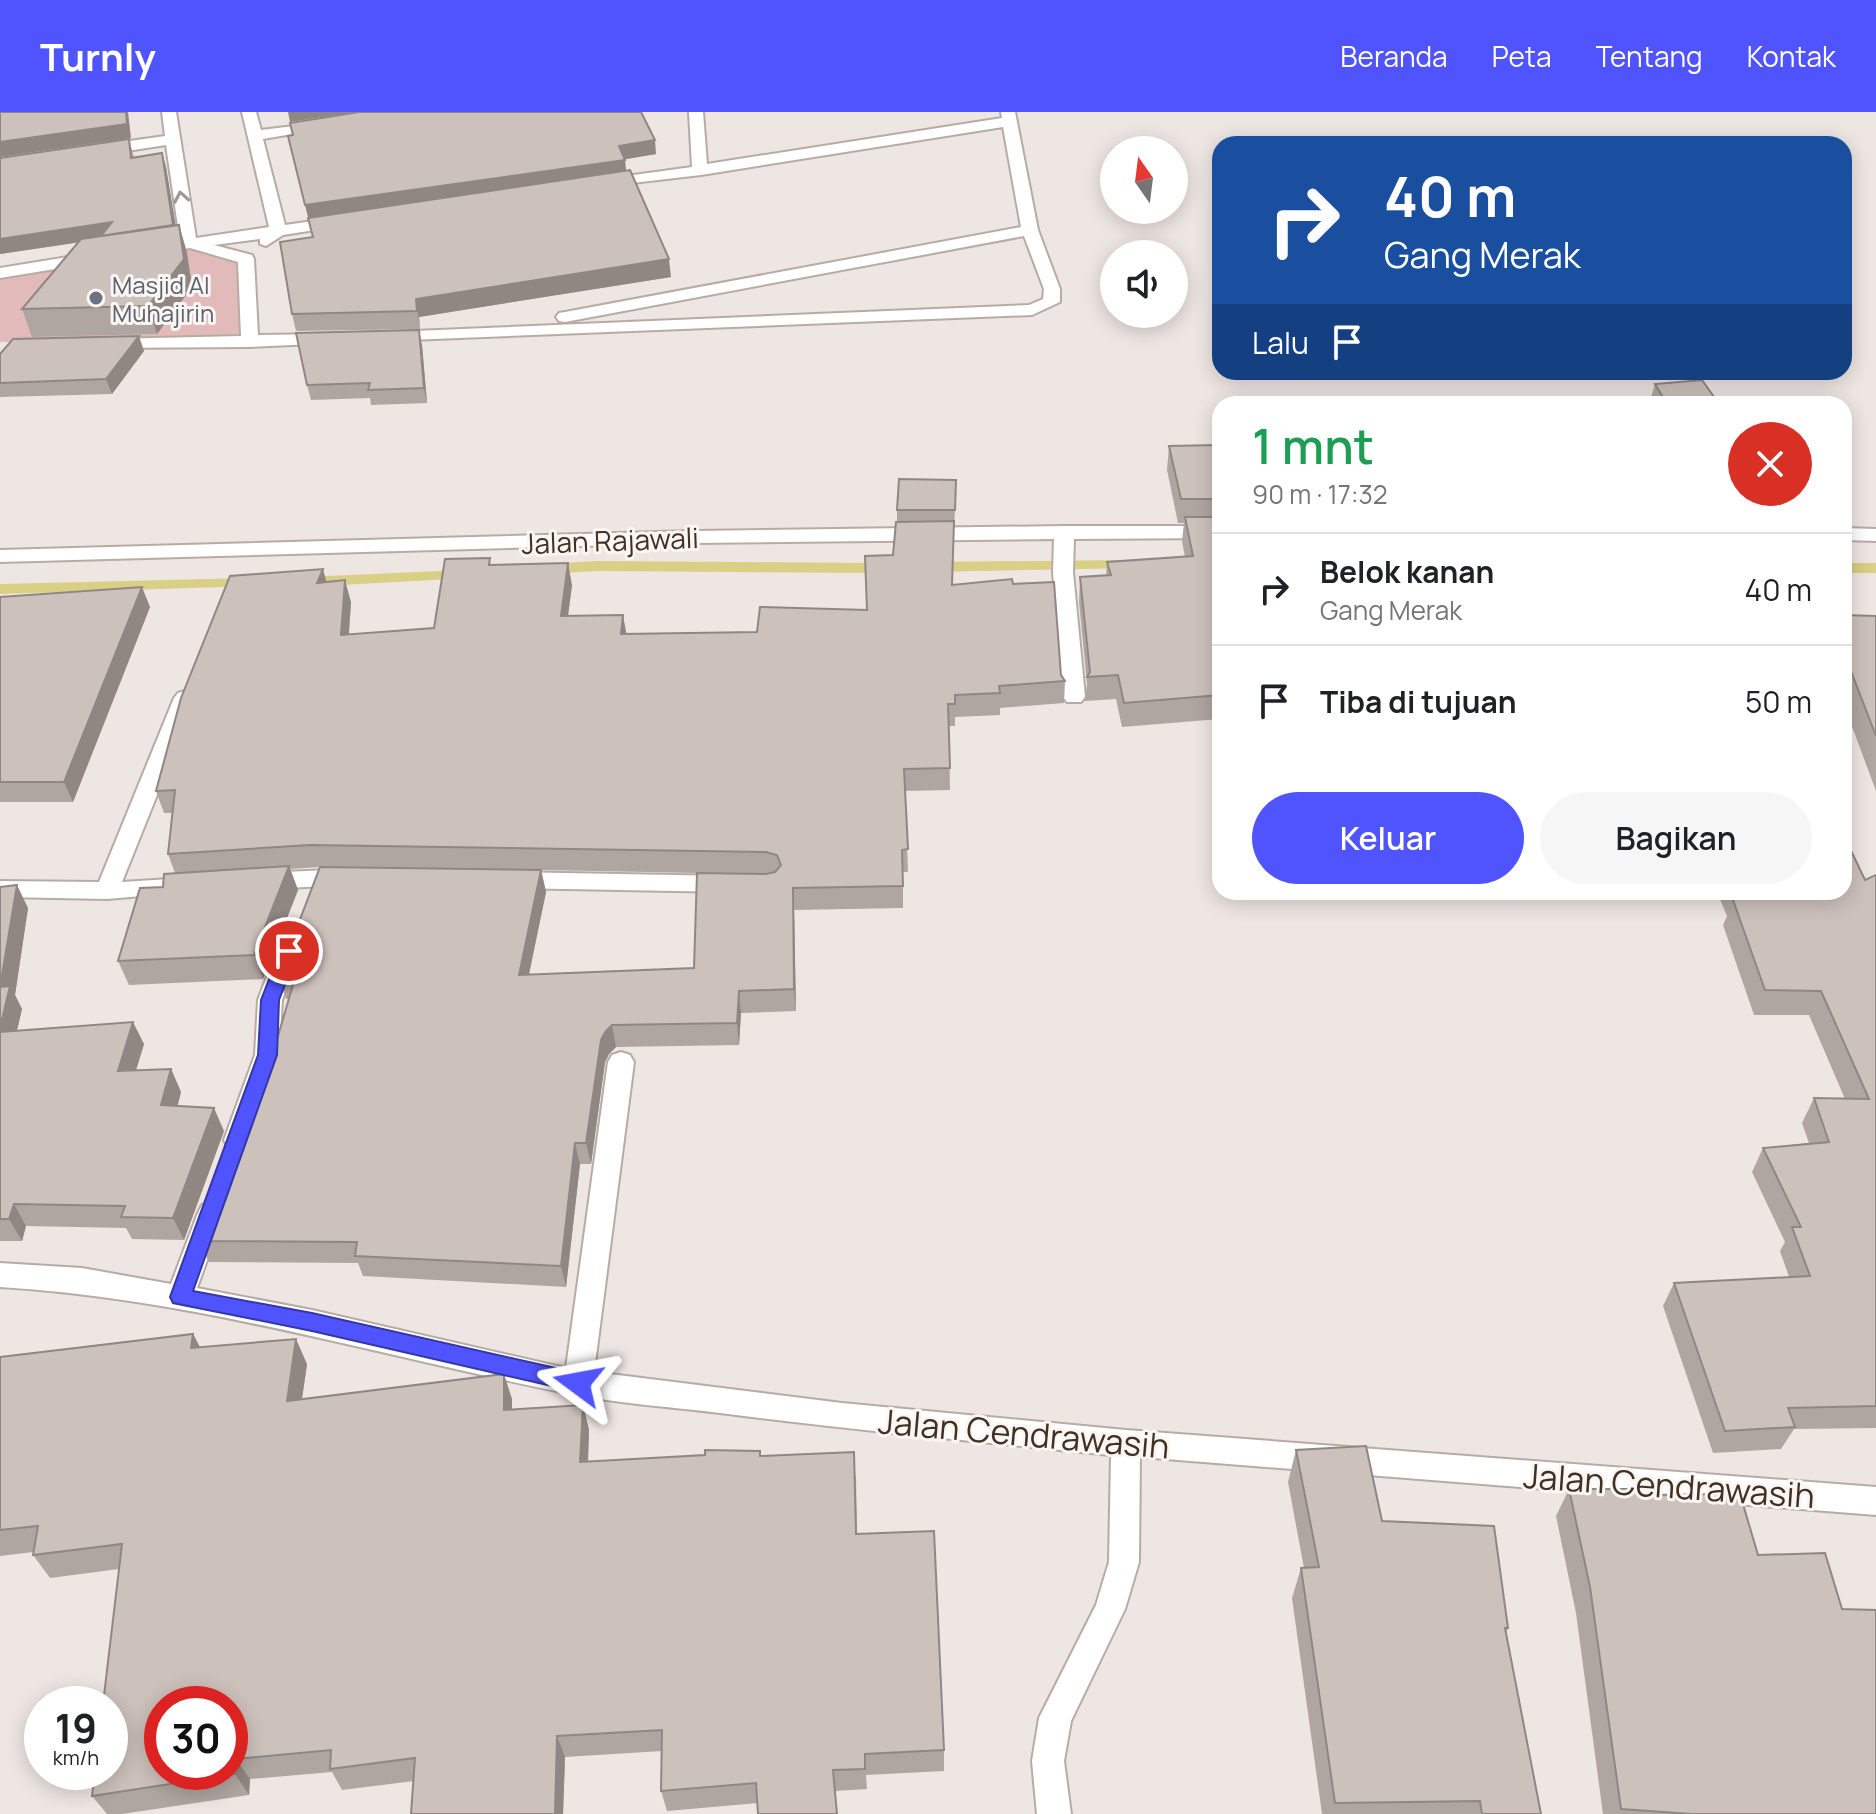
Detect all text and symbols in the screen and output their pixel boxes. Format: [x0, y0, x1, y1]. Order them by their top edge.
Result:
text: Turnly [40, 30, 156, 82]
text: Beranda [1340, 37, 1448, 75]
text: Peta [1492, 37, 1552, 75]
text: Tentang [1596, 37, 1703, 75]
text: Kontak [1747, 37, 1836, 75]
north arrow [1100, 136, 1188, 224]
map controls [1100, 136, 1188, 328]
text: 40 m [1384, 157, 1516, 234]
icon: right [1252, 168, 1356, 272]
one-way arrow [173, 190, 190, 203]
text: Gang Merak [1384, 230, 1581, 279]
button: sound [1100, 240, 1188, 328]
place label: Masjid Al Muhajirin [112, 268, 214, 329]
marker: Masjid Al Muhajirin [87, 289, 105, 307]
icon: arrive [1325, 320, 1369, 364]
text: Lalu [1252, 322, 1309, 363]
text: 1 mnt [1252, 413, 1374, 478]
button: close [1728, 422, 1812, 506]
text: 90 m · 17:32 [1252, 476, 1388, 512]
street label: Jalan Rajawali [521, 518, 699, 562]
text: Belok kanan [1320, 551, 1494, 592]
icon: right [1252, 567, 1296, 611]
text: 40 m [1745, 569, 1812, 610]
text: Gang Merak [1320, 592, 1462, 628]
icon: arrive [1252, 679, 1296, 723]
text: Tiba di tujuan [1320, 681, 1517, 722]
text: 50 m [1745, 681, 1812, 722]
button: Keluar [1252, 792, 1524, 884]
button: Bagikan [1540, 792, 1812, 884]
pin [255, 917, 323, 985]
icon: arrive [267, 929, 311, 973]
position arrow [536, 1341, 620, 1425]
street label: Jalan Cendrawasih [876, 1397, 1172, 1469]
street label: Jalan Cendrawasih [1522, 1452, 1816, 1518]
speed limit sign: 30 [144, 1686, 248, 1790]
text: 19 [55, 1700, 97, 1755]
text: km/h [53, 1744, 99, 1771]

